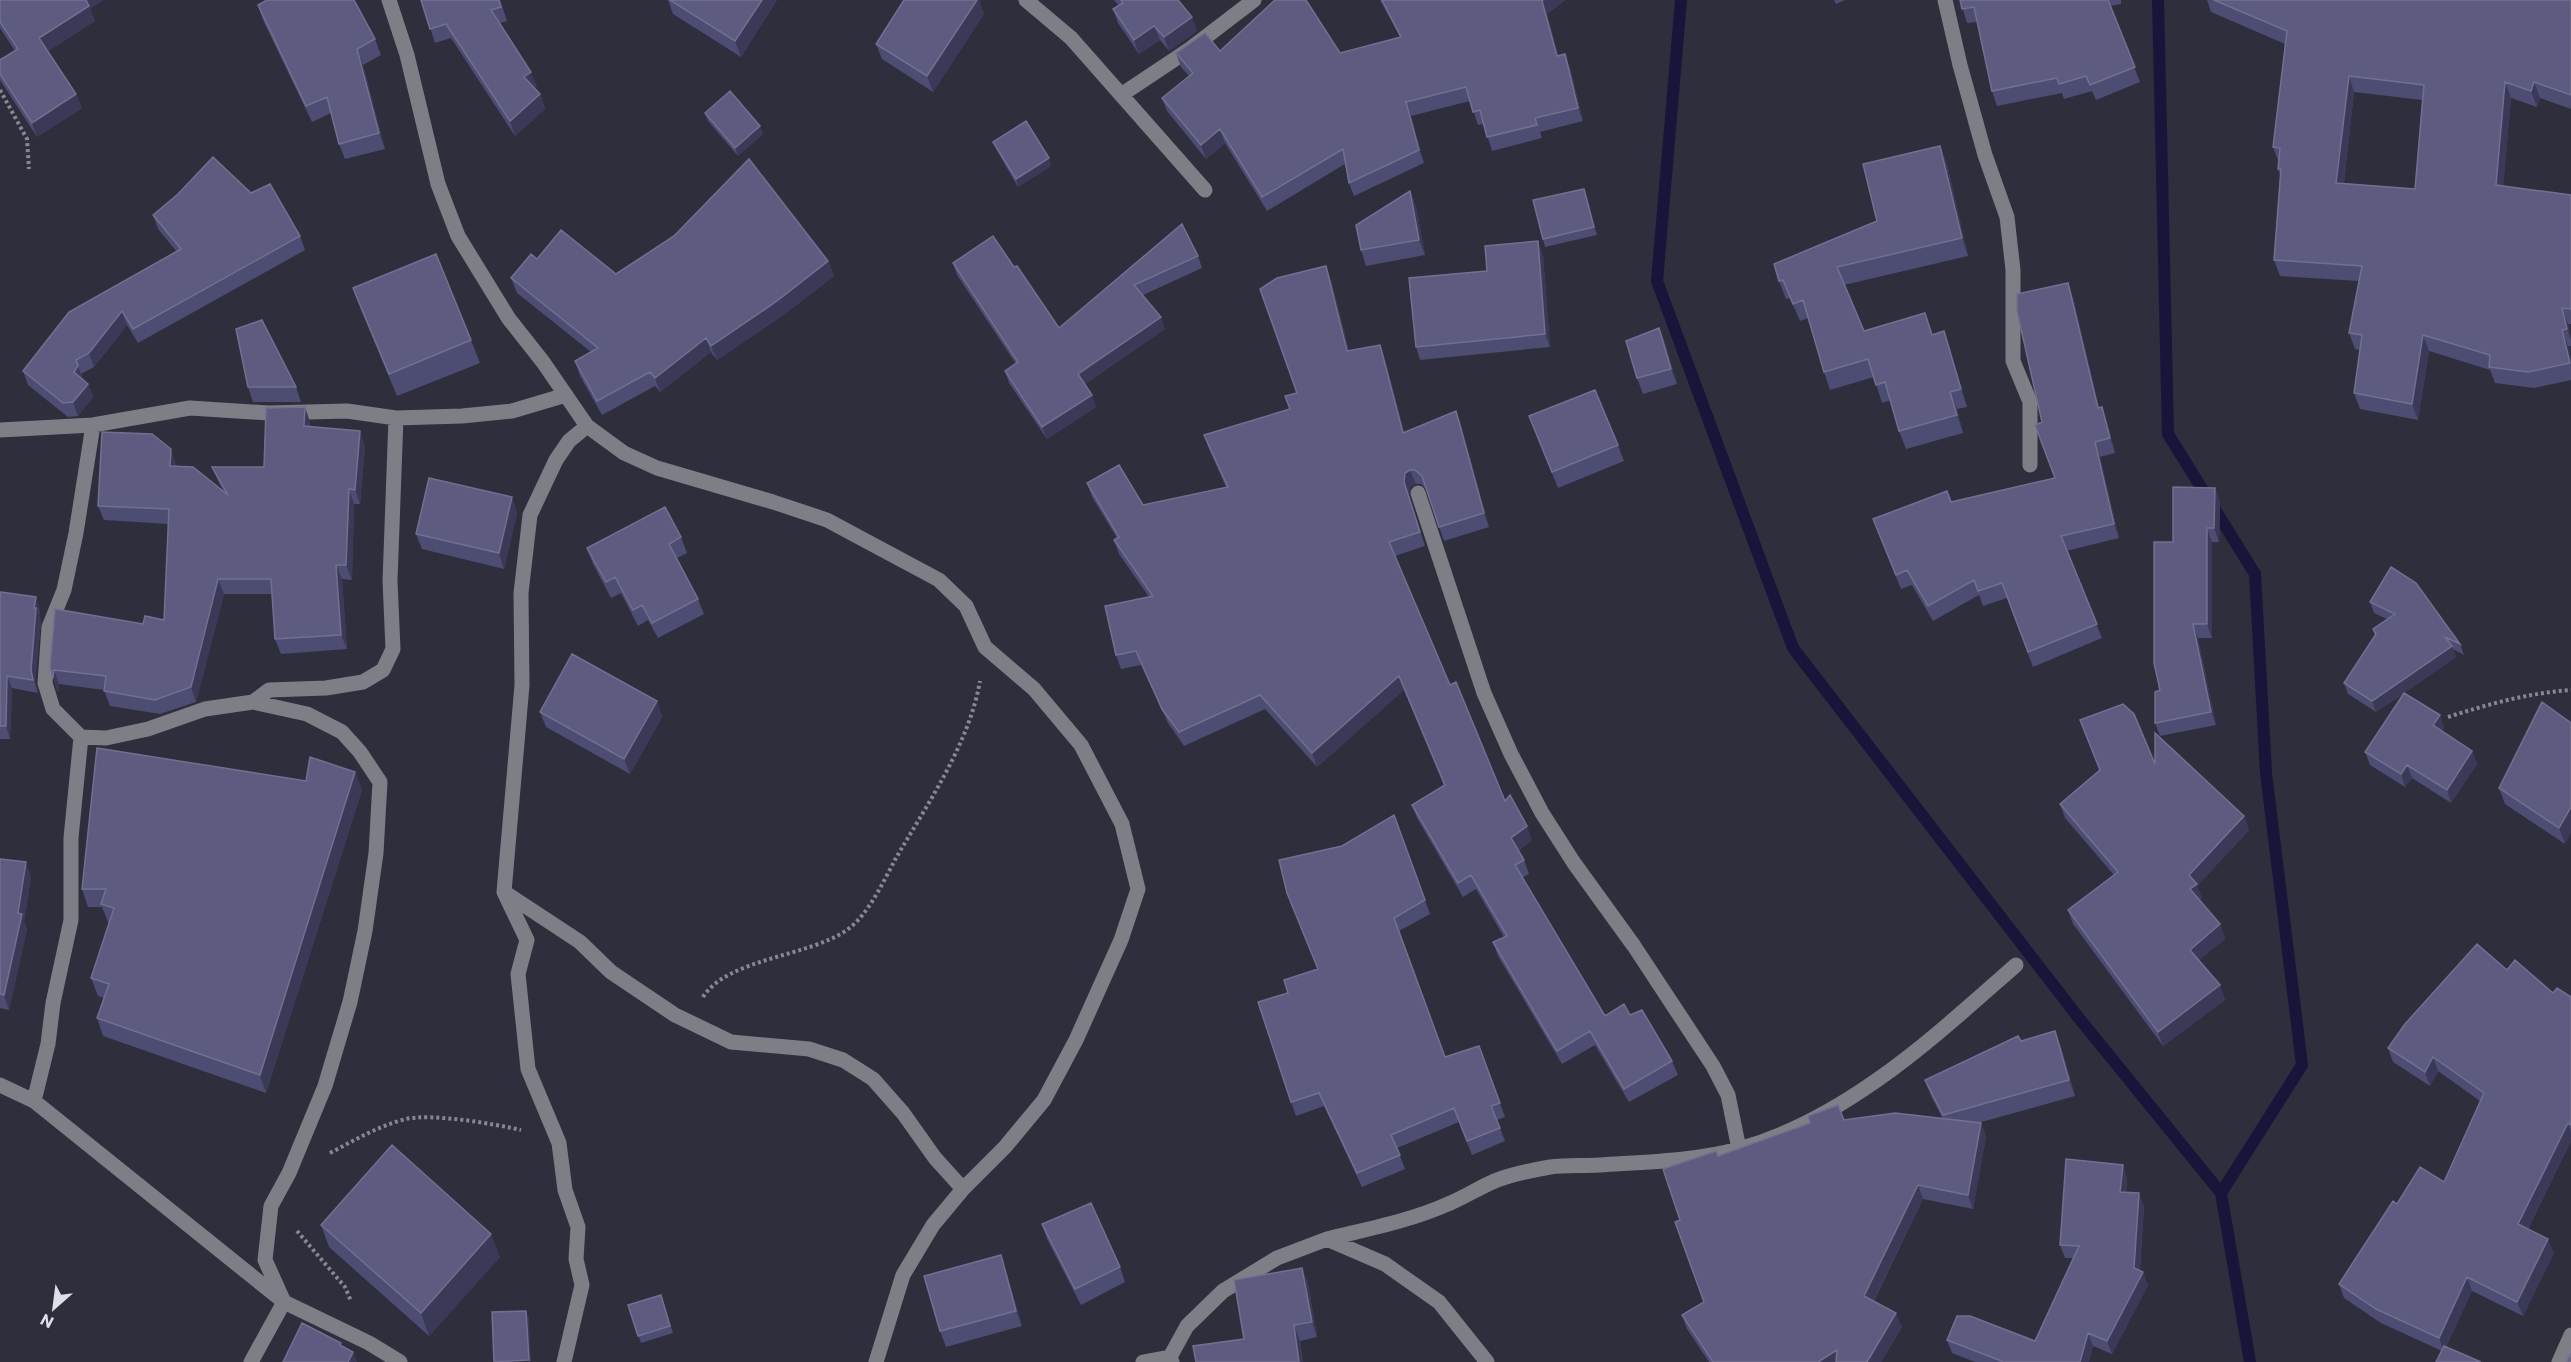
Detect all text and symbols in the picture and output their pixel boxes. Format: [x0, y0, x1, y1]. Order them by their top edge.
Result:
north arrow [24, 1278, 84, 1338]
text: N [37, 1310, 56, 1333]

